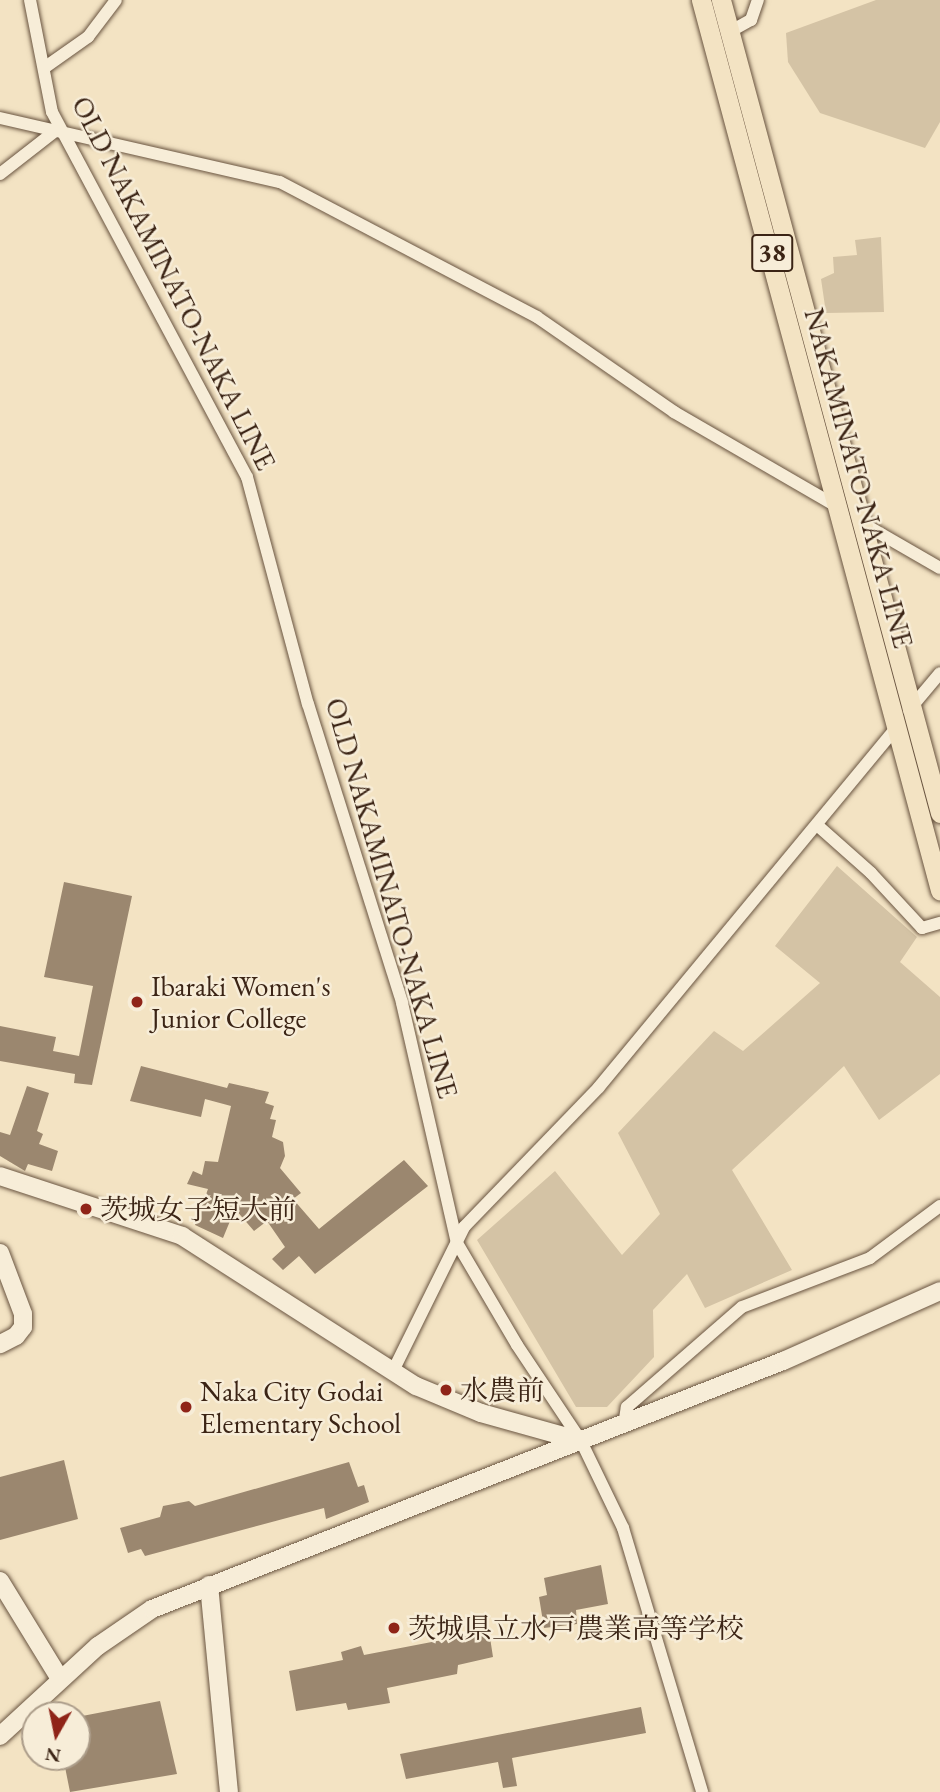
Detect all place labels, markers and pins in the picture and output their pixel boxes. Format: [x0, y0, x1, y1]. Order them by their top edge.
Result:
place label: Ibaraki Women's Junior College [151, 969, 331, 1035]
marker: Ibaraki Women's Junior College [129, 994, 145, 1010]
place label: 茨城女子短大前 [100, 1192, 296, 1226]
marker: 茨城女子短大前 [78, 1201, 94, 1217]
place label: 水農前 [460, 1373, 544, 1407]
place label: Naka City Godai Elementary School [200, 1374, 401, 1440]
marker: 水農前 [438, 1382, 454, 1398]
marker: Naka City Godai Elementary School [178, 1399, 194, 1415]
place label: 茨城県立水戸農業高等学校 [408, 1611, 744, 1645]
marker: 茨城県立水戸農業高等学校 [386, 1620, 402, 1636]

